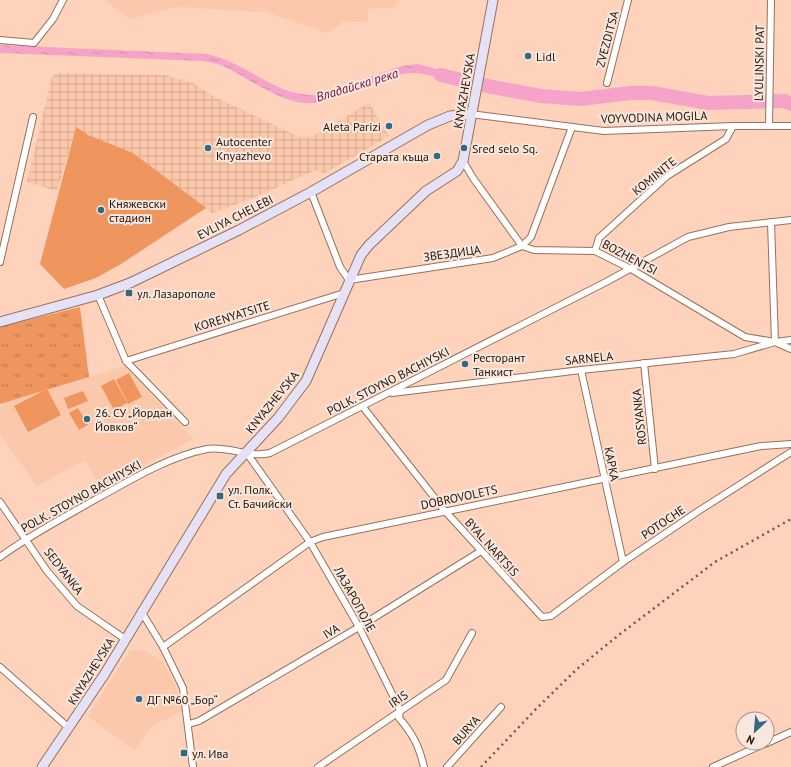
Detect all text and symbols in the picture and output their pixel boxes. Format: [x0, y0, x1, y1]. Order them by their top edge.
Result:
street label: ZVEZDITSA [592, 9, 622, 69]
street label: LYULINSKI PAT [751, 24, 767, 101]
place label: Lidl [536, 49, 556, 64]
marker: Lidl [523, 51, 533, 61]
street label: KNYAZHEVSKA [450, 52, 478, 130]
water label: Владайска река [314, 64, 401, 106]
street label: VOYVODINA MOGILA [599, 108, 708, 126]
place label: Aleta Parizi [323, 119, 381, 134]
marker: Aleta Parizi [384, 121, 394, 131]
place label: Autocenter Knyazhevo [216, 134, 272, 163]
place label: Sred selo Sq. [472, 141, 538, 156]
marker: Autocenter Knyazhevo [203, 143, 213, 153]
marker: Sred selo Sq. [459, 143, 469, 153]
place label: Старата къща [359, 149, 429, 164]
marker: Старата къща [432, 151, 442, 161]
street label: KOMINITE [629, 154, 679, 198]
street label: EVLIYA CHELEBI [195, 191, 275, 243]
place label: Княжевски стадион [109, 196, 166, 225]
marker: Княжевски стадион [96, 205, 106, 215]
street label: BOZHENTSI [600, 236, 660, 278]
street label: ЗВЕЗДИЦА [422, 242, 482, 264]
place label: ул. Лазарополе [137, 286, 216, 301]
marker: ул. Лазарополе [124, 288, 134, 298]
street label: KORENYATSITE [192, 297, 272, 335]
street label: POLK. STOYNO BACHIYSKI [324, 344, 452, 418]
street label: SARNELA [564, 348, 614, 368]
place label: Ресторант Танкист [473, 350, 525, 379]
marker: Ресторант Танкист [460, 359, 470, 369]
street label: KNYAZHEVSKA [242, 368, 302, 436]
street label: ROSYANKA [629, 388, 649, 446]
place label: 26. СУ „Йордан Йовков“ [95, 405, 172, 434]
marker: 26. СУ „Йордан Йовков“ [82, 414, 92, 424]
street label: KAPKA [601, 446, 623, 482]
street label: POLK. STOYNO BACHIYSKI [18, 457, 144, 535]
place label: ул. Полк. Ст. Бачийски [228, 482, 292, 511]
street label: DOBROVOLETS [419, 482, 499, 512]
marker: ул. Полк. Ст. Бачийски [215, 491, 225, 501]
street label: POTOCHE [638, 502, 688, 542]
street label: BYAL NARTSIS [462, 515, 522, 579]
street label: SEDYANKA [41, 545, 87, 597]
street label: ЛАЗАРОПОЛЕ [330, 563, 379, 634]
street label: IVA [320, 620, 342, 642]
street label: KNYAZHEVSKA [64, 635, 118, 707]
street label: IRIS [385, 687, 411, 711]
place label: ДГ №60 „Бор“ [147, 692, 218, 707]
marker: ДГ №60 „Бор“ [134, 694, 144, 704]
north arrow [735, 711, 775, 751]
street label: BURYA [449, 712, 483, 748]
text: N [744, 732, 757, 748]
place label: ул. Ива [192, 746, 228, 761]
marker: ул. Ива [179, 748, 189, 758]

